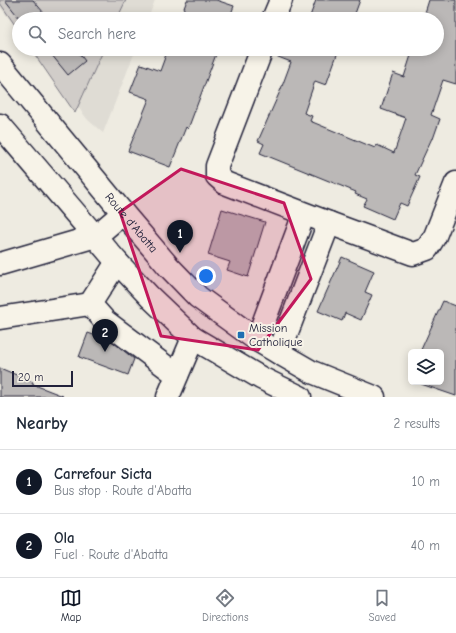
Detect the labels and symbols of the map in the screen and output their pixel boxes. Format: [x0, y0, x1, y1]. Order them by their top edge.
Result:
street label: Route d'Abatta [102, 190, 161, 255]
pin: 1 [167, 220, 193, 253]
your location [196, 266, 216, 286]
pin: 2 [92, 319, 118, 352]
place label: Mission Catholique [249, 321, 302, 349]
marker: Mission Catholique [236, 330, 246, 340]
scale bar [12, 369, 73, 388]

